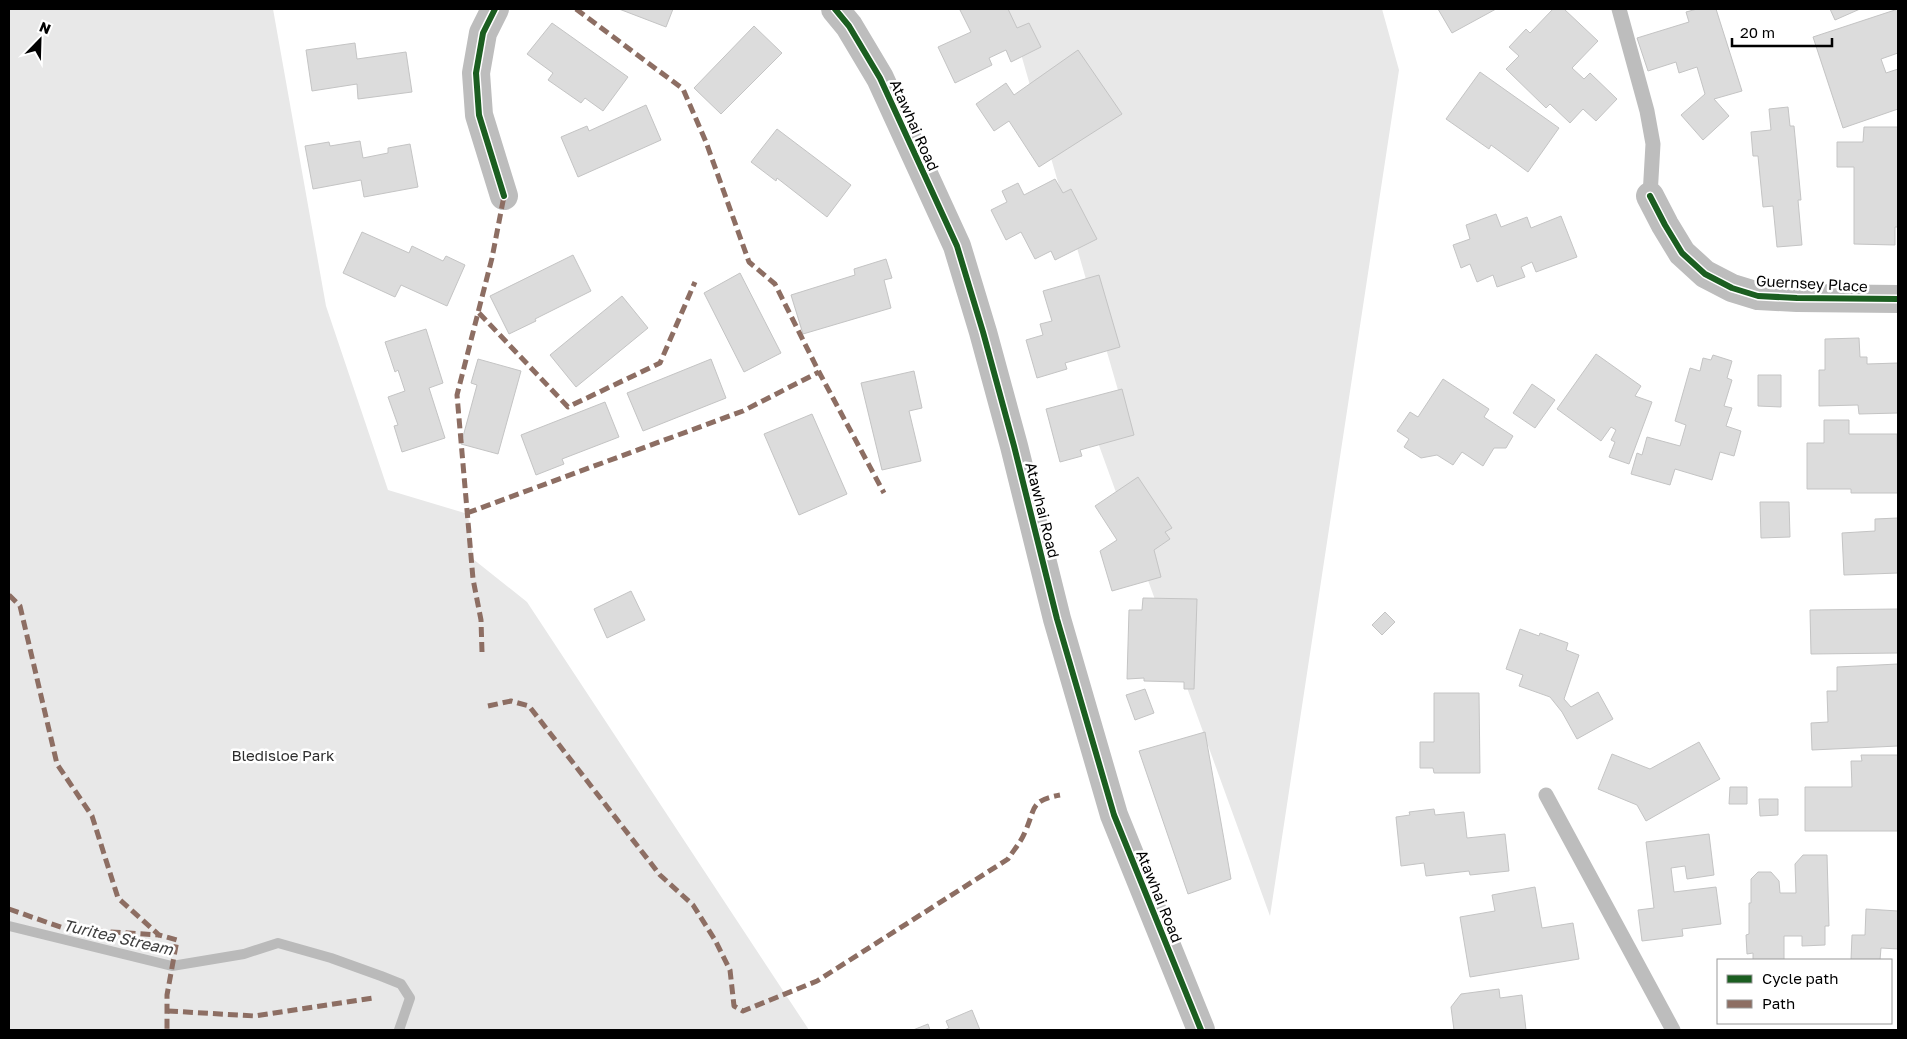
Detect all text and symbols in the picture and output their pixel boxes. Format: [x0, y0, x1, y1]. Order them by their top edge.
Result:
north arrow [15, 15, 65, 65]
scale bar [1732, 15, 1832, 47]
text: N [37, 18, 53, 37]
text: 20 m [1740, 23, 1775, 41]
street label: Atawhai Road [887, 77, 943, 173]
street label: Guernsey Place [1756, 271, 1869, 295]
street label: Atawhai Road [1022, 460, 1064, 560]
park label: Bledisloe Park [231, 746, 335, 764]
street label: Atawhai Road [1133, 847, 1187, 945]
water label: Turitea Stream [61, 915, 176, 960]
legend [1717, 959, 1892, 1024]
text: Cycle path [1762, 969, 1838, 987]
text: Path [1762, 994, 1795, 1012]

